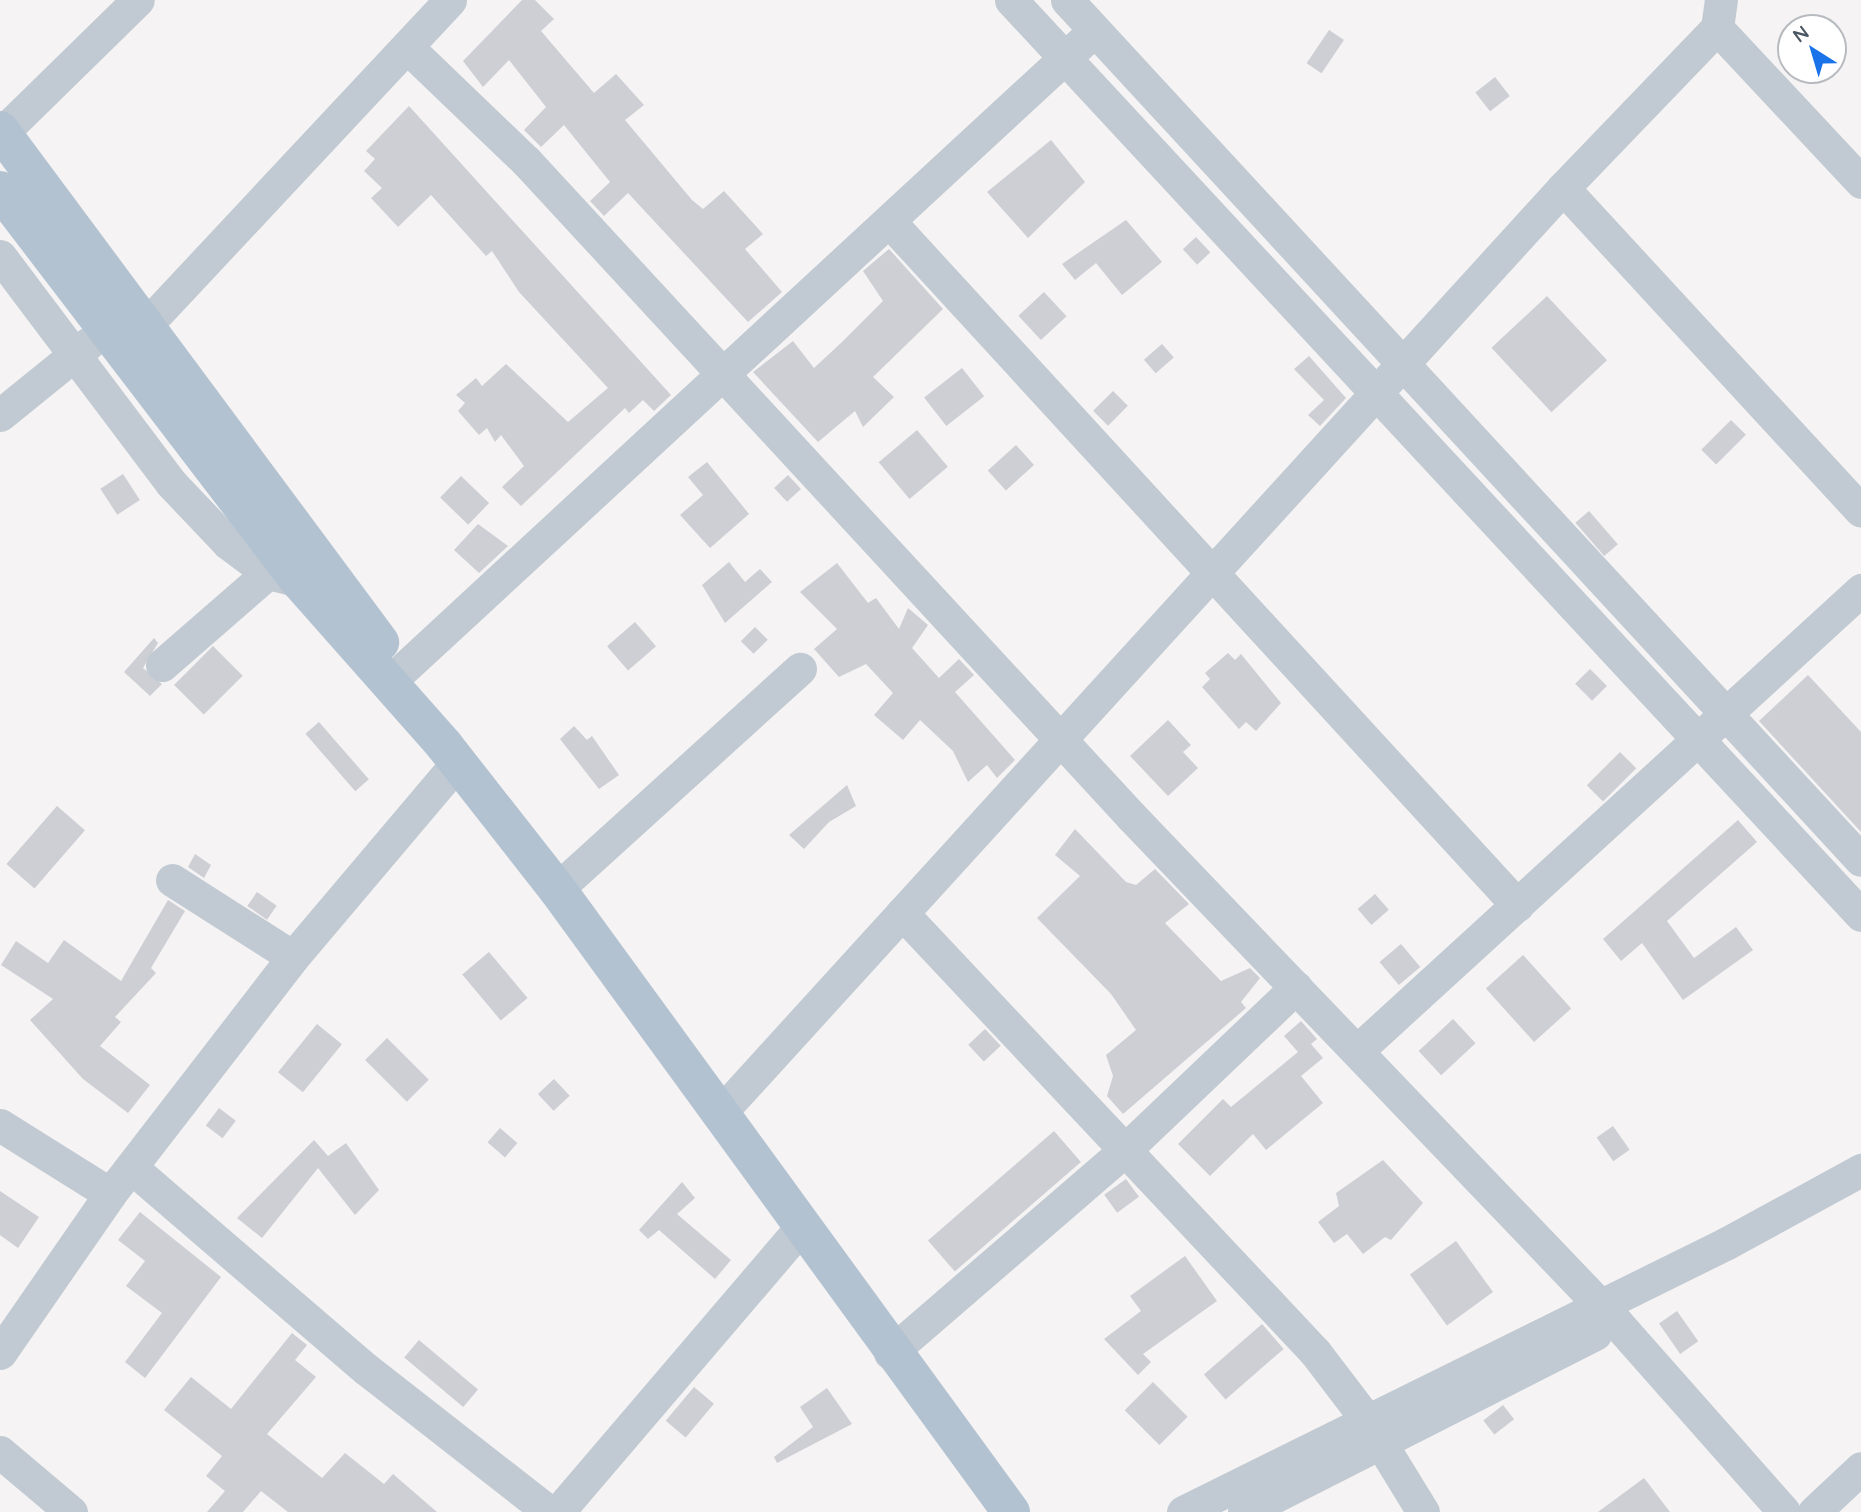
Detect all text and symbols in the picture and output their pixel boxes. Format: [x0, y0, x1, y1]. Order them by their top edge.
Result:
north arrow [1777, 14, 1847, 84]
text: N [1788, 20, 1813, 48]

